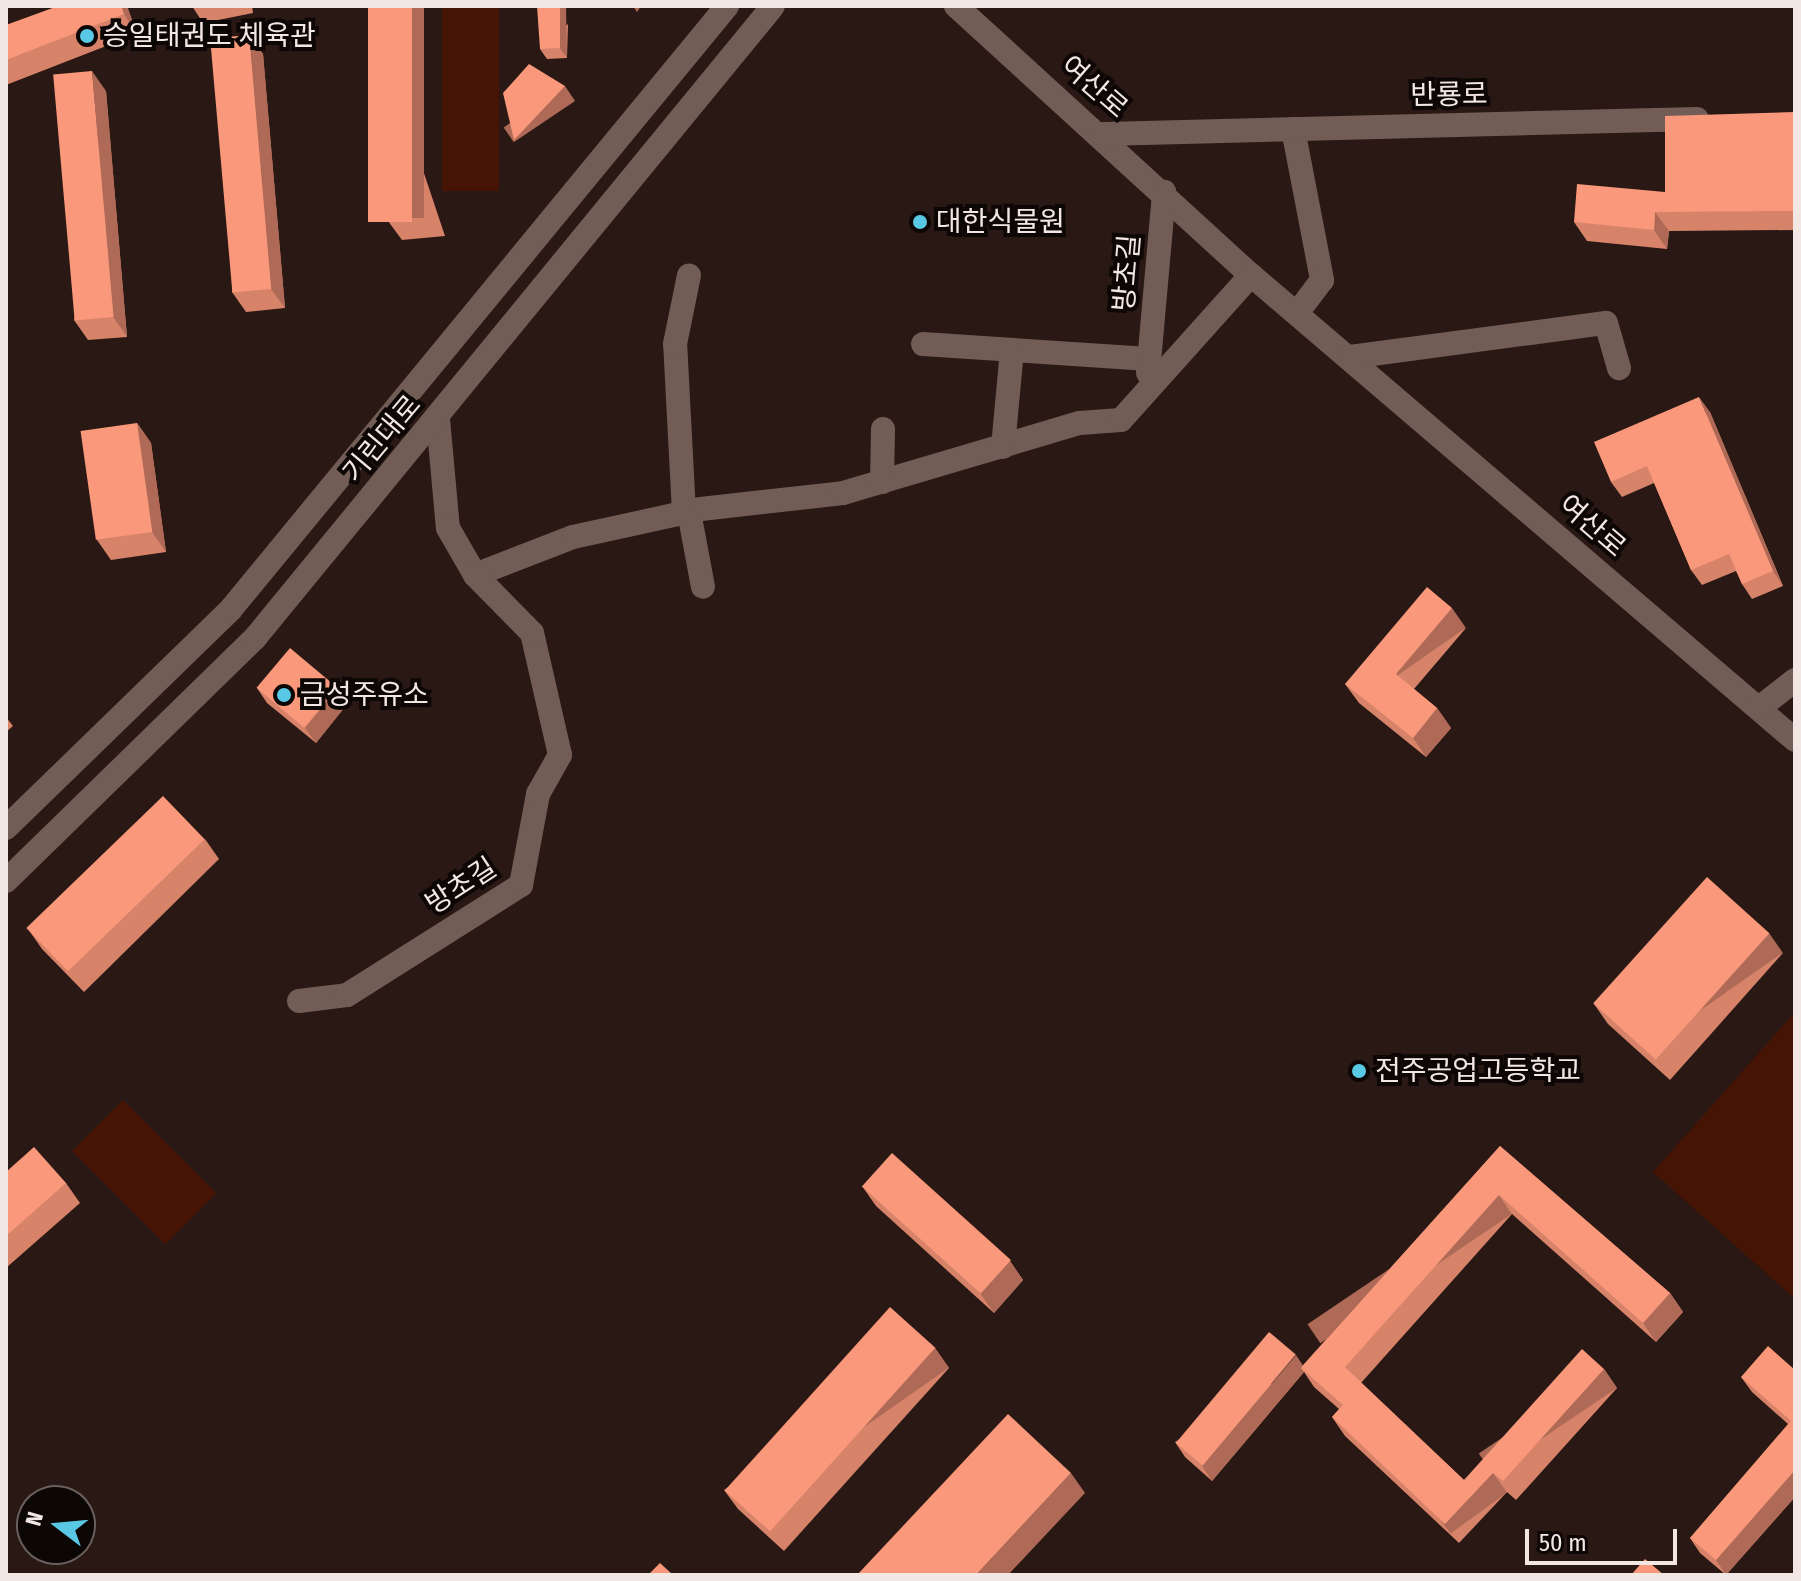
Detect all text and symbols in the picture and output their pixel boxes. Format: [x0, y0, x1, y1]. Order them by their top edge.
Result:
place label: 승일태권도 체육관 [103, 19, 316, 53]
marker: 승일태권도 체육관 [78, 27, 96, 45]
street label: 여산로 [1054, 49, 1134, 125]
street label: 반룡로 [1410, 78, 1488, 112]
place label: 대한식물원 [936, 205, 1065, 239]
marker: 대한식물원 [911, 213, 929, 231]
street label: 방초길 [1107, 233, 1147, 313]
street label: 기린대로 [336, 389, 428, 489]
street label: 여산로 [1552, 488, 1632, 564]
place label: 금성주유소 [300, 678, 429, 712]
marker: 금성주유소 [275, 686, 293, 704]
street label: 방초길 [419, 851, 503, 921]
place label: 전주공업고등학교 [1375, 1054, 1581, 1088]
marker: 전주공업고등학교 [1350, 1062, 1368, 1080]
north arrow [16, 1485, 96, 1565]
text: N [20, 1509, 49, 1529]
scale bar [1529, 1513, 1681, 1563]
text: 50 m [1539, 1529, 1587, 1557]

